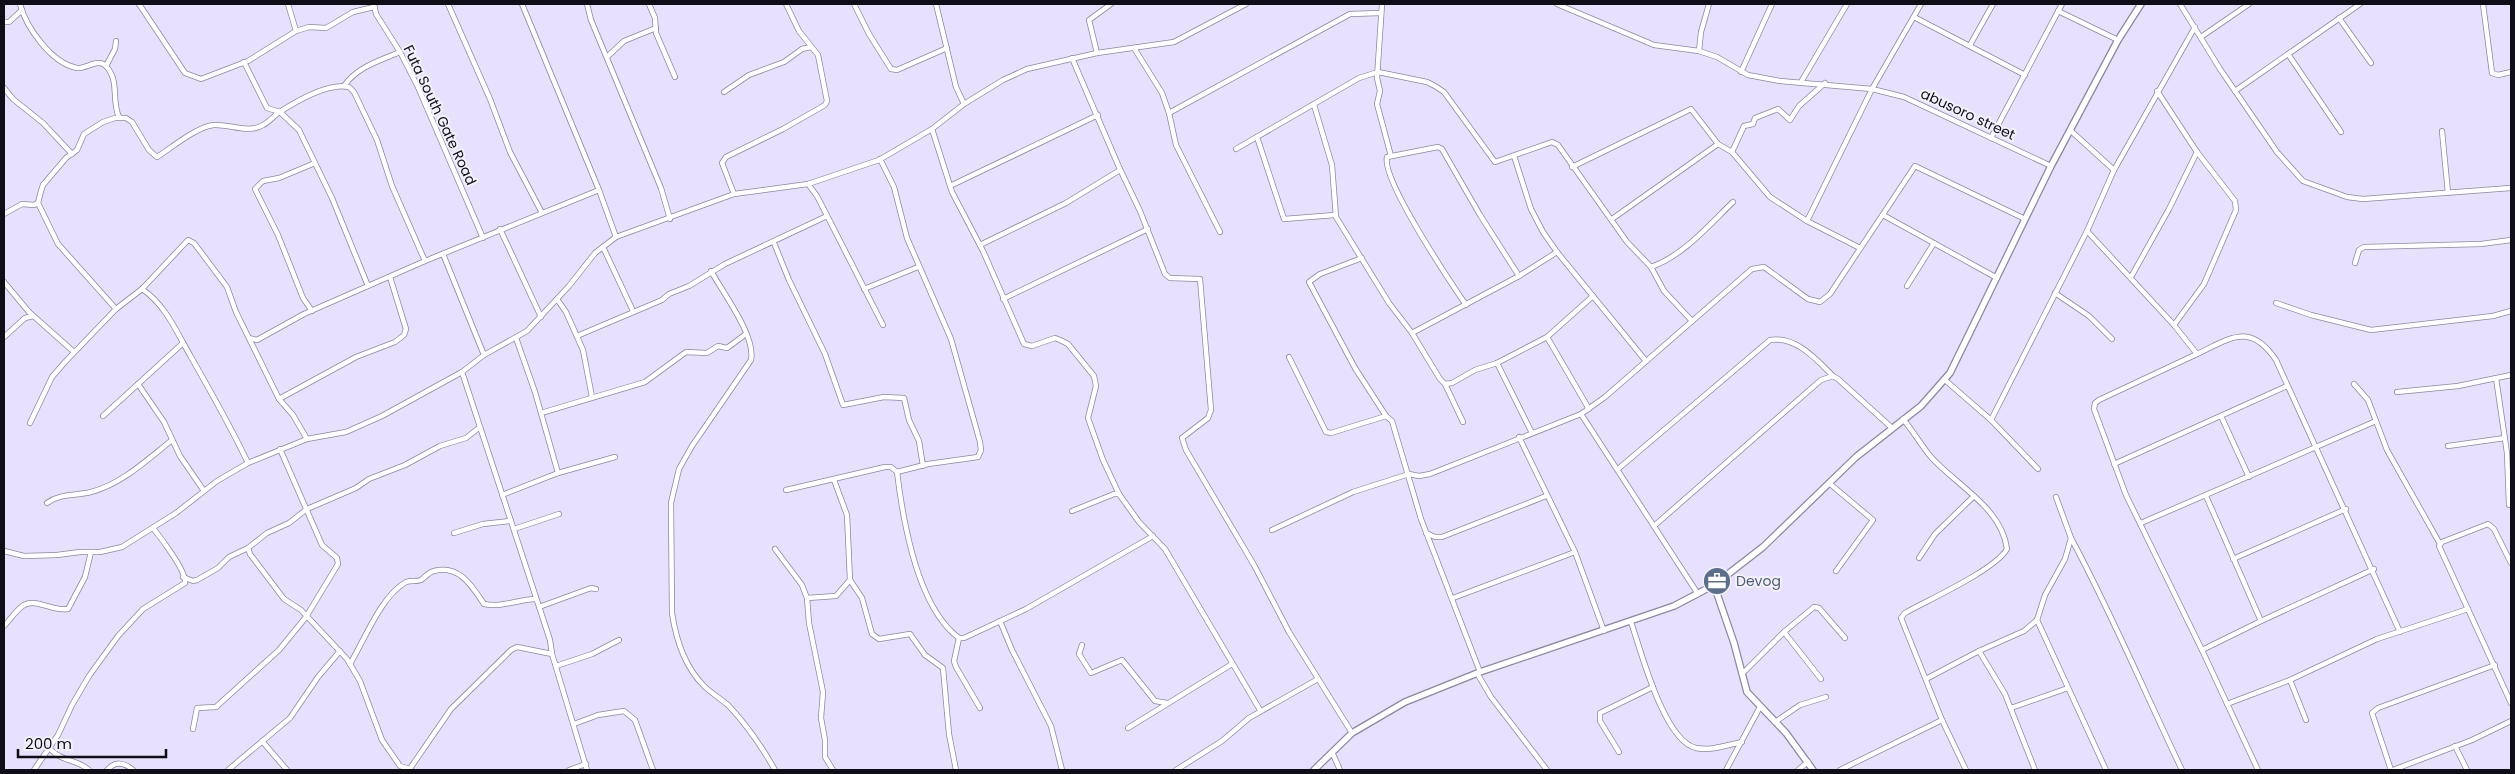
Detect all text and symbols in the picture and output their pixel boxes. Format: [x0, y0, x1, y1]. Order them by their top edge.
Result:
street label: Futa South Gate Road [399, 42, 481, 188]
street label: abusoro street [1917, 83, 2019, 145]
office icon: Devog [1702, 566, 1732, 596]
place label: Devog [1736, 571, 1781, 591]
scale bar [18, 726, 165, 758]
text: 200 m [25, 733, 72, 754]

